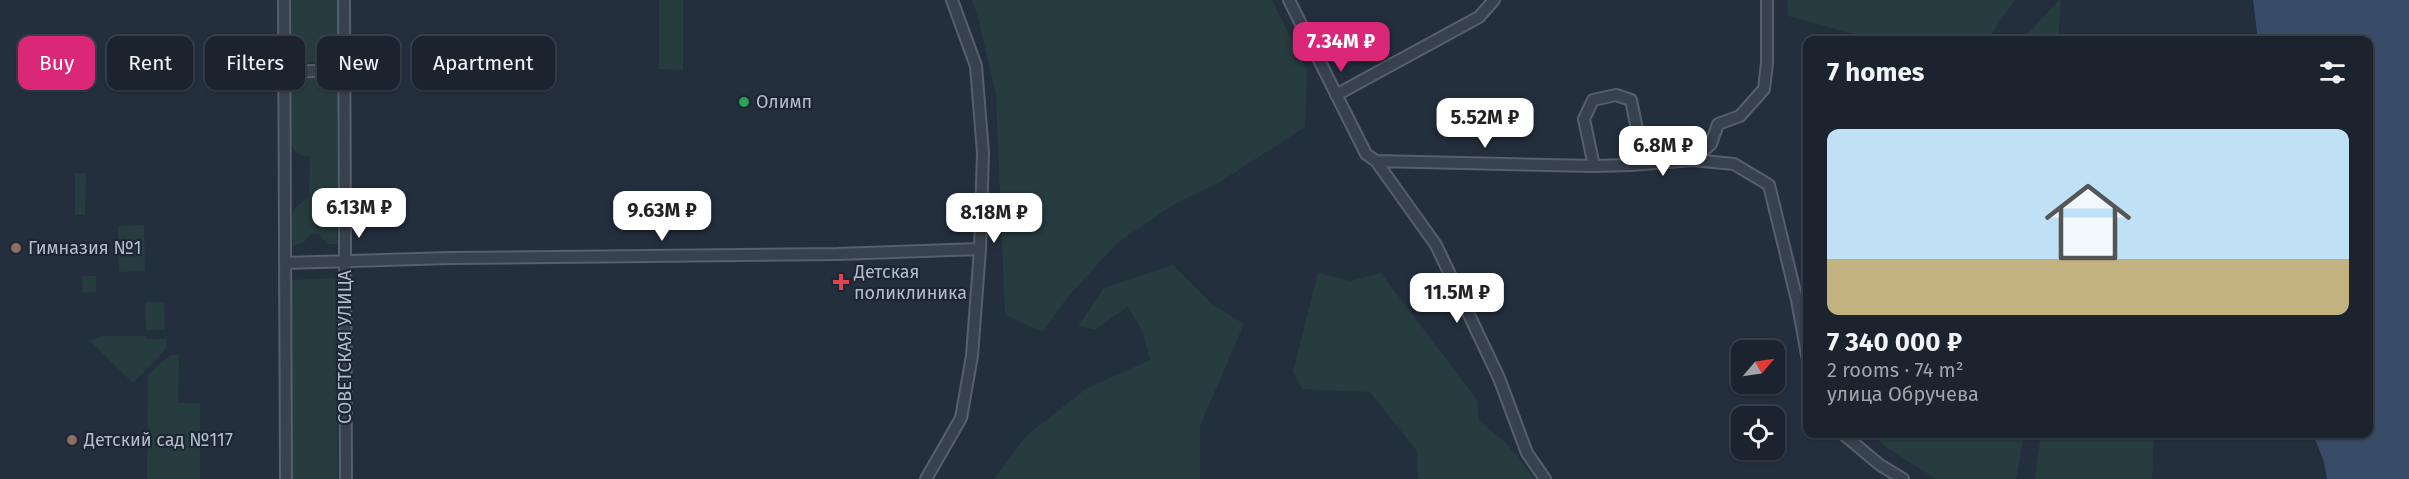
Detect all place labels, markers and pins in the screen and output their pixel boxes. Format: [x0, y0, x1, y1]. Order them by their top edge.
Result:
pin: 7.34M ₽ [1286, 22, 1396, 73]
place label: Олимп [756, 91, 812, 113]
marker: Олимп [737, 95, 751, 109]
pin: 5.52M ₽ [1430, 98, 1540, 149]
pin: 6.8M ₽ [1614, 126, 1712, 177]
pin: 6.13M ₽ [304, 188, 414, 239]
pin: 9.63M ₽ [607, 191, 717, 242]
pin: 8.18M ₽ [939, 193, 1049, 244]
place label: Гимназия №1 [28, 237, 142, 259]
marker: Гимназия №1 [9, 241, 23, 255]
place label: Детская поликлиника [853, 261, 967, 304]
marker: Детская поликлиника [832, 273, 850, 291]
pin: 11.5M ₽ [1402, 273, 1512, 324]
place label: Детский сад №117 [83, 429, 233, 451]
marker: Детский сад №117 [65, 433, 79, 447]

